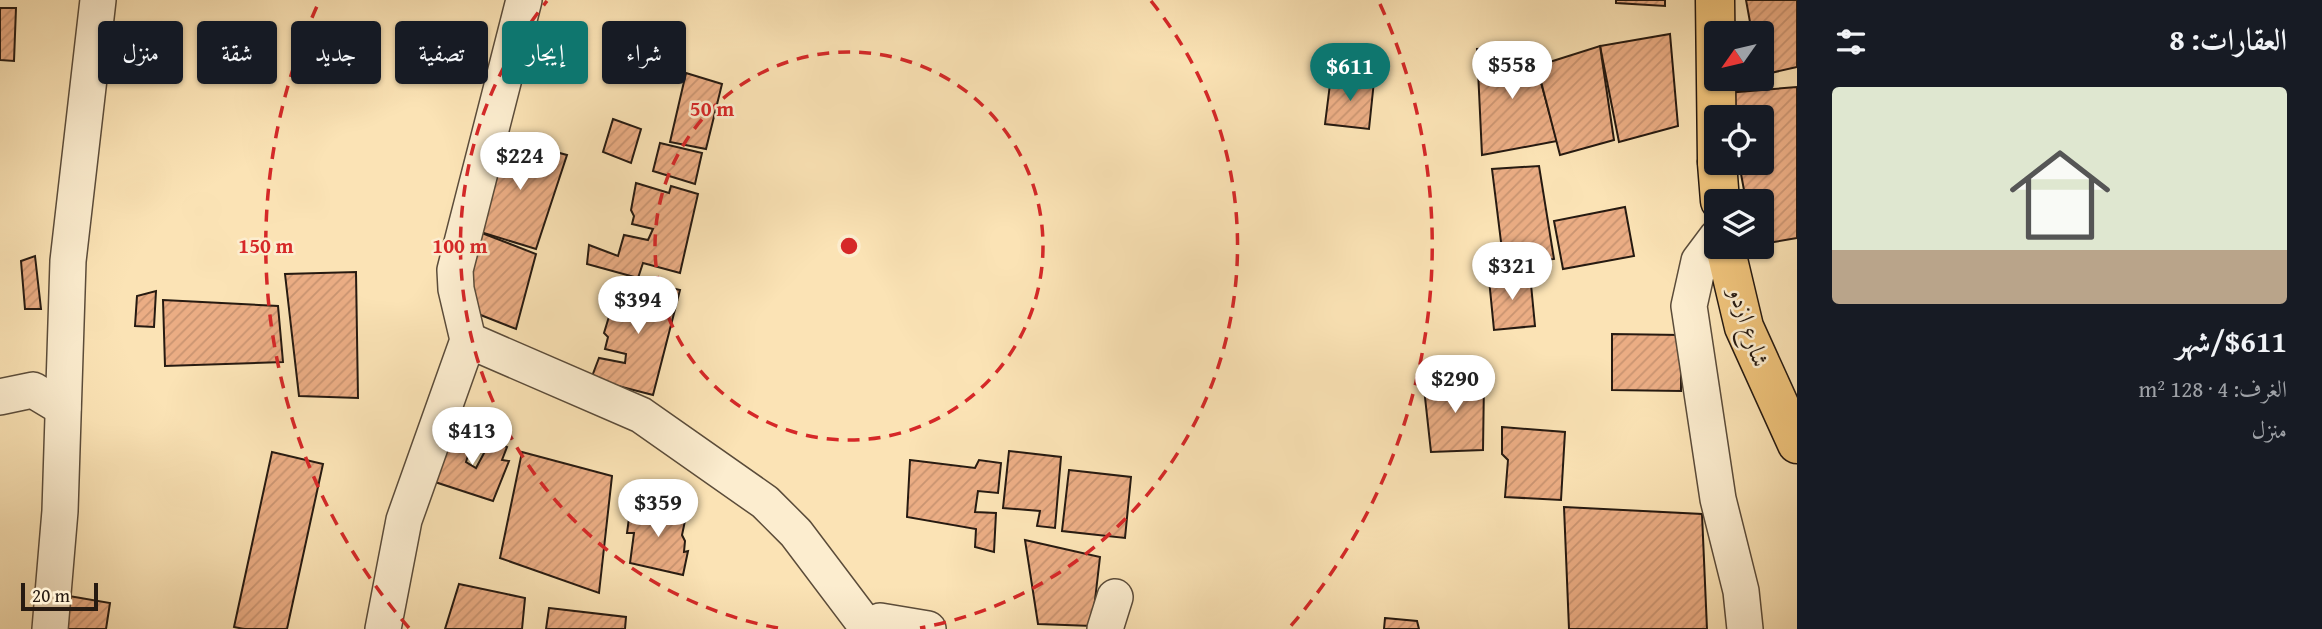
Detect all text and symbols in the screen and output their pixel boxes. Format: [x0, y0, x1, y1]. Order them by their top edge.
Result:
text: العقارات: 8 [2169, 17, 2287, 61]
chip: منزل [98, 21, 183, 84]
chip: شقة [197, 21, 277, 84]
chip: جديد [291, 21, 381, 84]
chip: تصفية [395, 21, 488, 84]
chip: إيجار [502, 21, 588, 84]
chip: شراء [602, 21, 686, 84]
north arrow [1704, 21, 1774, 91]
map controls [1704, 21, 1774, 259]
icon: filters [1832, 23, 1870, 61]
pin: $558 [1471, 42, 1553, 101]
pin: $611 [1309, 43, 1391, 103]
text: $558 [1488, 47, 1536, 80]
text: $611 [1326, 49, 1374, 82]
text: 50 m [690, 93, 734, 124]
button: locate [1704, 105, 1774, 175]
pin: $224 [479, 132, 561, 192]
icon: home [1997, 132, 2123, 258]
text: $224 [496, 138, 544, 171]
button: layers [1704, 189, 1774, 259]
text: 150 m [238, 230, 294, 261]
text: 100 m [432, 230, 488, 261]
centre of rings [837, 234, 861, 258]
pin: $321 [1471, 243, 1553, 302]
text: $321 [1488, 248, 1536, 281]
pin: $394 [597, 276, 679, 336]
street label: شارع ازدو [1716, 280, 1779, 372]
text: $394 [614, 282, 662, 315]
text: $611/شهر [2176, 319, 2287, 363]
pin: $290 [1414, 356, 1496, 415]
text: $290 [1431, 361, 1479, 394]
text: الغرف: 4 · 128 m² [2139, 372, 2287, 405]
pin: $413 [431, 407, 513, 467]
text: $413 [448, 413, 496, 446]
text: منزل [2252, 413, 2287, 446]
pin: $359 [617, 480, 699, 539]
text: $359 [634, 485, 682, 518]
scale bar [21, 580, 98, 612]
text: 20 m [32, 581, 70, 609]

